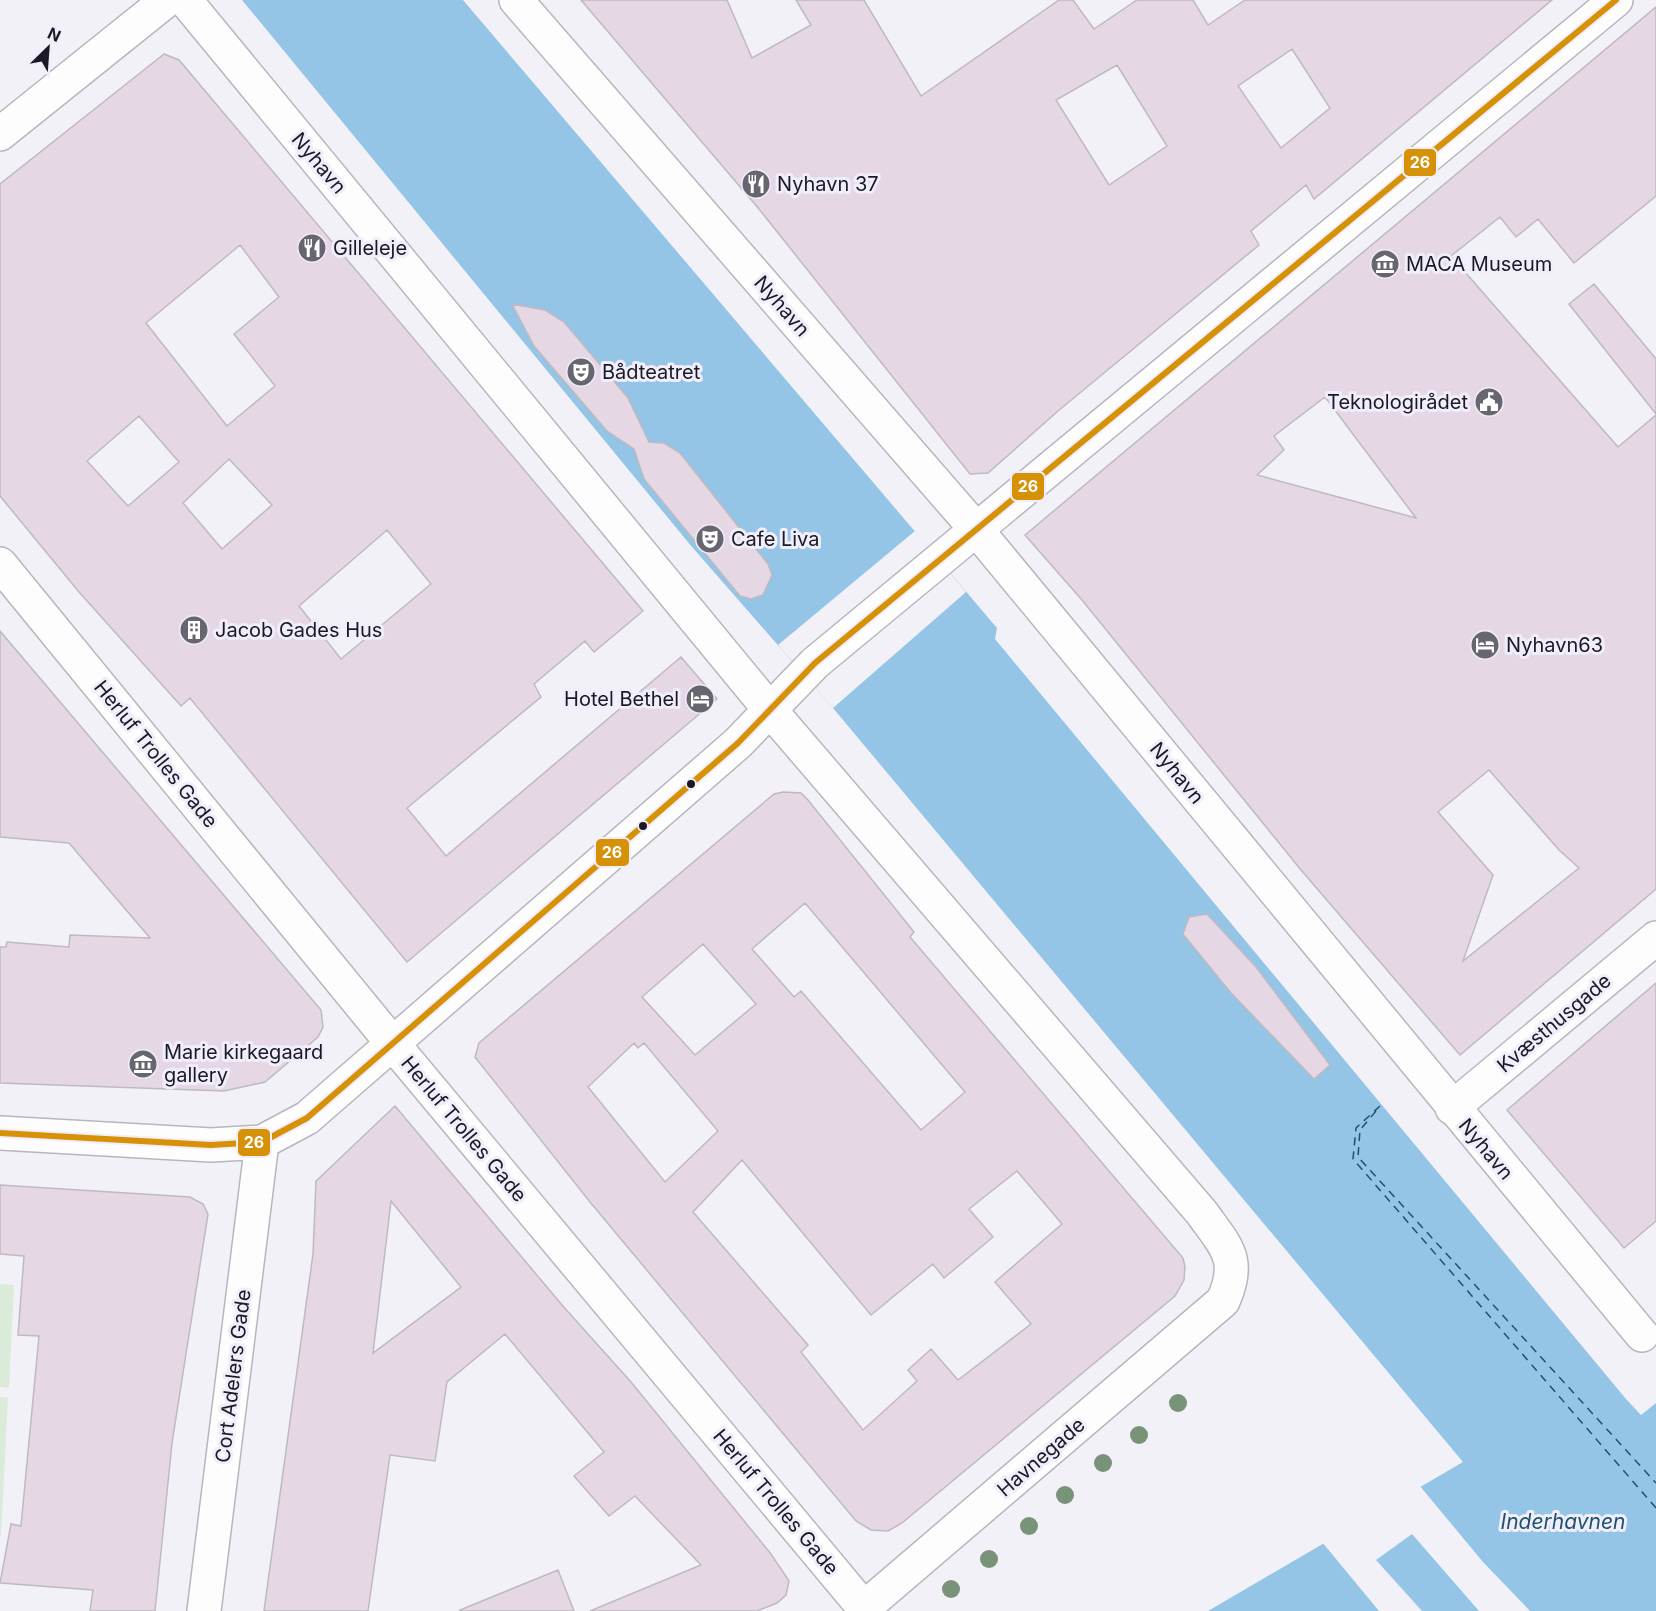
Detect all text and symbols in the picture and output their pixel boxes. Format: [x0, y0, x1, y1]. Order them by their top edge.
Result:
north arrow [18, 18, 78, 78]
text: N [45, 23, 64, 46]
street label: Nyhavn [287, 128, 351, 198]
line badge: 26 [1403, 148, 1437, 177]
text: 26 [1410, 152, 1430, 172]
restaurant icon: Nyhavn 37 [740, 168, 772, 200]
place label: Nyhavn 37 [777, 172, 879, 196]
restaurant icon: Gilleleje [296, 232, 328, 264]
place label: Gilleleje [333, 236, 407, 260]
museum icon: MACA Museum [1369, 248, 1401, 280]
place label: MACA Museum [1406, 252, 1552, 276]
street label: Nyhavn [749, 271, 815, 341]
theatre icon: Bådteatret [565, 356, 597, 388]
place label: Bådteatret [602, 360, 701, 384]
public building icon: Teknologirådet [1473, 386, 1505, 418]
place label: Teknologirådet [1327, 390, 1468, 414]
line badge: 26 [1011, 472, 1045, 501]
text: 26 [1018, 476, 1038, 496]
theatre icon: Cafe Liva [694, 523, 726, 555]
place label: Cafe Liva [731, 527, 819, 551]
building icon: Jacob Gades Hus [178, 614, 210, 646]
place label: Jacob Gades Hus [215, 618, 382, 642]
hotel icon: Nyhavn63 [1469, 629, 1501, 661]
place label: Nyhavn63 [1506, 633, 1603, 657]
street label: Herluf Trolles Gade [89, 675, 223, 833]
hotel icon: Hotel Bethel [684, 683, 716, 715]
place label: Hotel Bethel [564, 687, 679, 711]
street label: Nyhavn [1145, 737, 1209, 809]
unlabelled marker [685, 778, 697, 790]
unlabelled marker [637, 820, 649, 832]
line badge: 26 [595, 838, 630, 867]
text: 26 [602, 842, 622, 862]
street label: Kvæsthusgade [1492, 969, 1616, 1077]
place label: Marie kirkegaard gallery [164, 1040, 323, 1087]
museum icon: Marie kirkegaard gallery [127, 1048, 159, 1080]
street label: Herluf Trolles Gade [396, 1051, 532, 1207]
street label: Nyhavn [1454, 1114, 1518, 1184]
line badge: 26 [237, 1128, 271, 1157]
text: 26 [244, 1132, 264, 1152]
street label: Cort Adelers Gade [210, 1288, 256, 1464]
street label: Havnegade [992, 1413, 1090, 1501]
street label: Herluf Trolles Gade [708, 1424, 844, 1580]
water label: Inderhavnen [1501, 1509, 1626, 1534]

